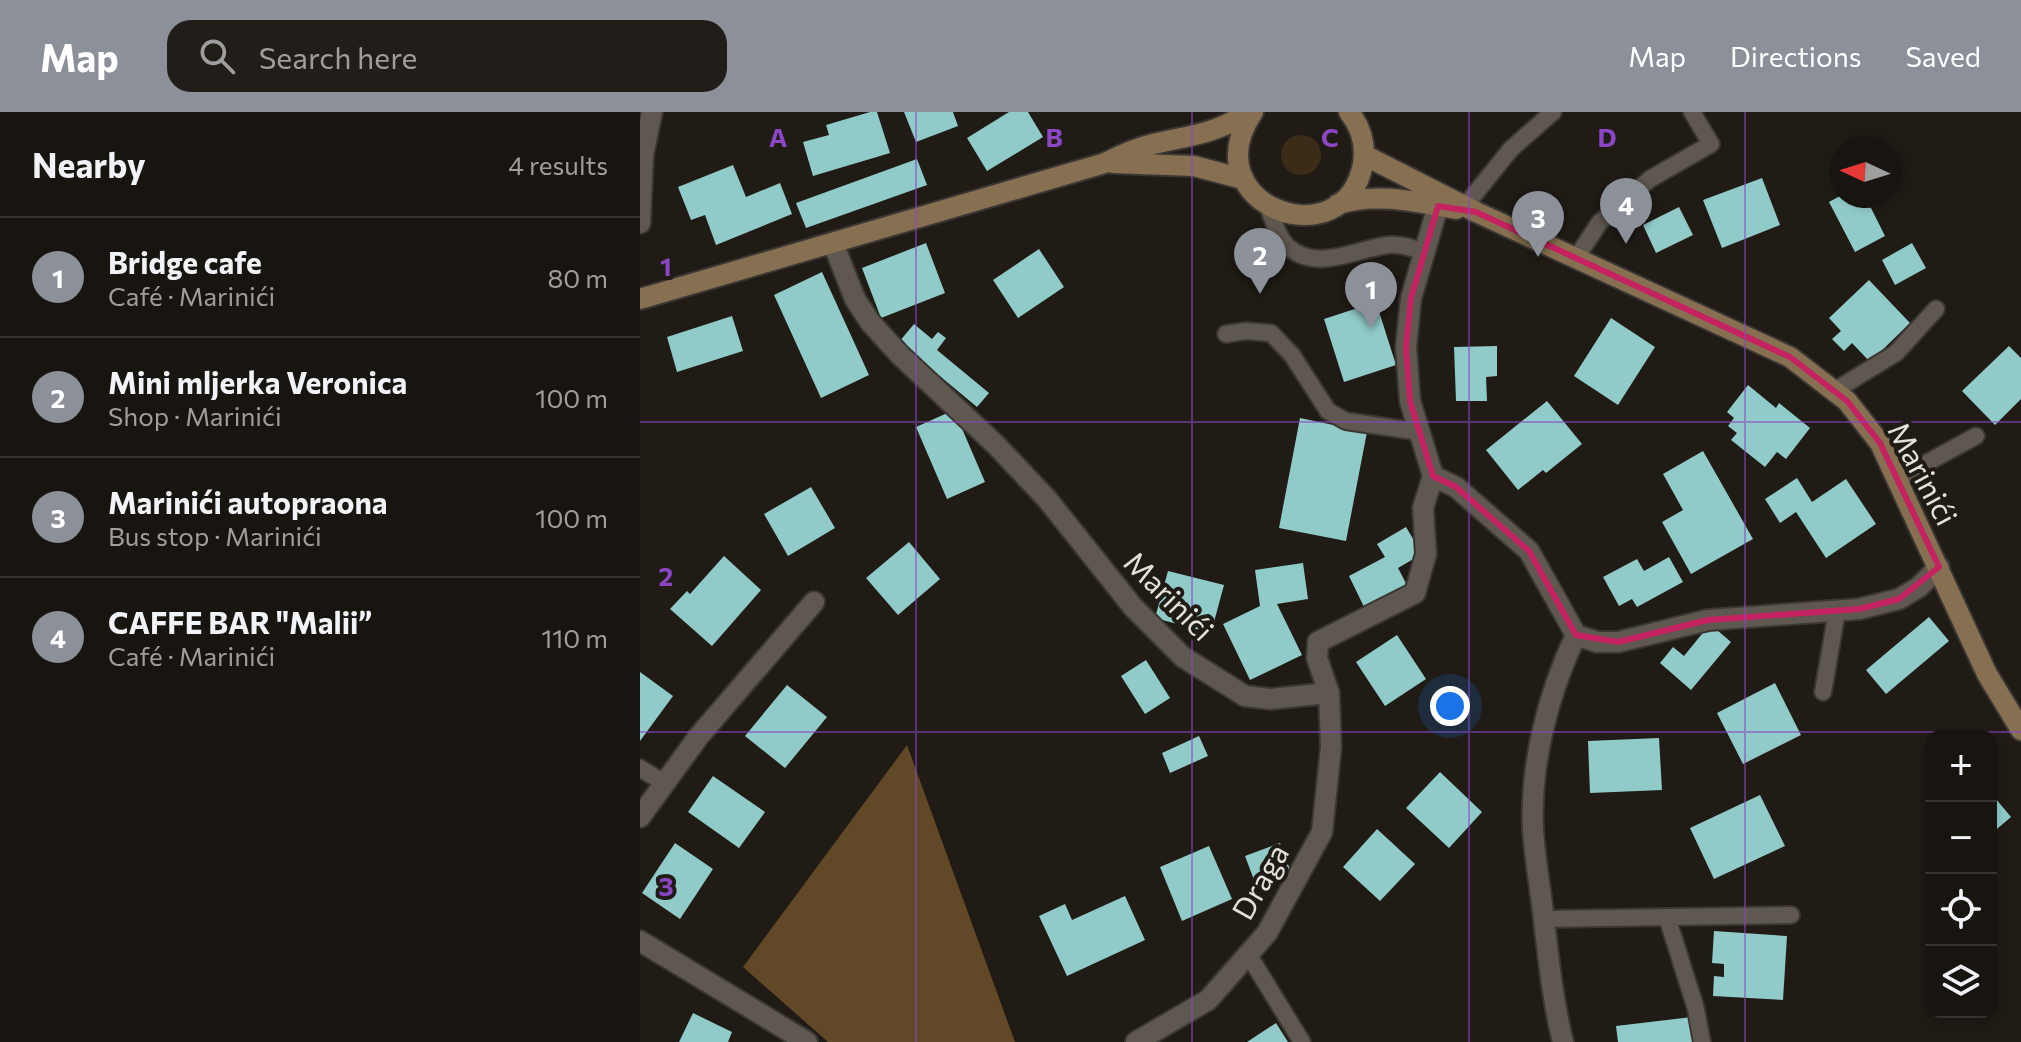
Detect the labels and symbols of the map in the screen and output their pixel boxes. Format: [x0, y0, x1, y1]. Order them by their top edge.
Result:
text: A [769, 121, 788, 152]
text: B [1045, 121, 1063, 152]
text: C [1321, 121, 1339, 152]
text: D [1597, 121, 1617, 152]
north arrow [1829, 136, 1901, 208]
pin: 4 [1600, 178, 1652, 244]
pin: 3 [1512, 191, 1564, 257]
pin: 2 [1234, 228, 1286, 294]
text: 1 [660, 250, 672, 281]
pin: 1 [1345, 262, 1397, 328]
street label: Marinići [1882, 415, 1966, 531]
street label: Marinići [1118, 543, 1222, 647]
text: 2 [659, 560, 673, 591]
your location [1430, 686, 1470, 726]
street label: Draga [1223, 837, 1295, 925]
text: 3 [658, 870, 674, 901]

